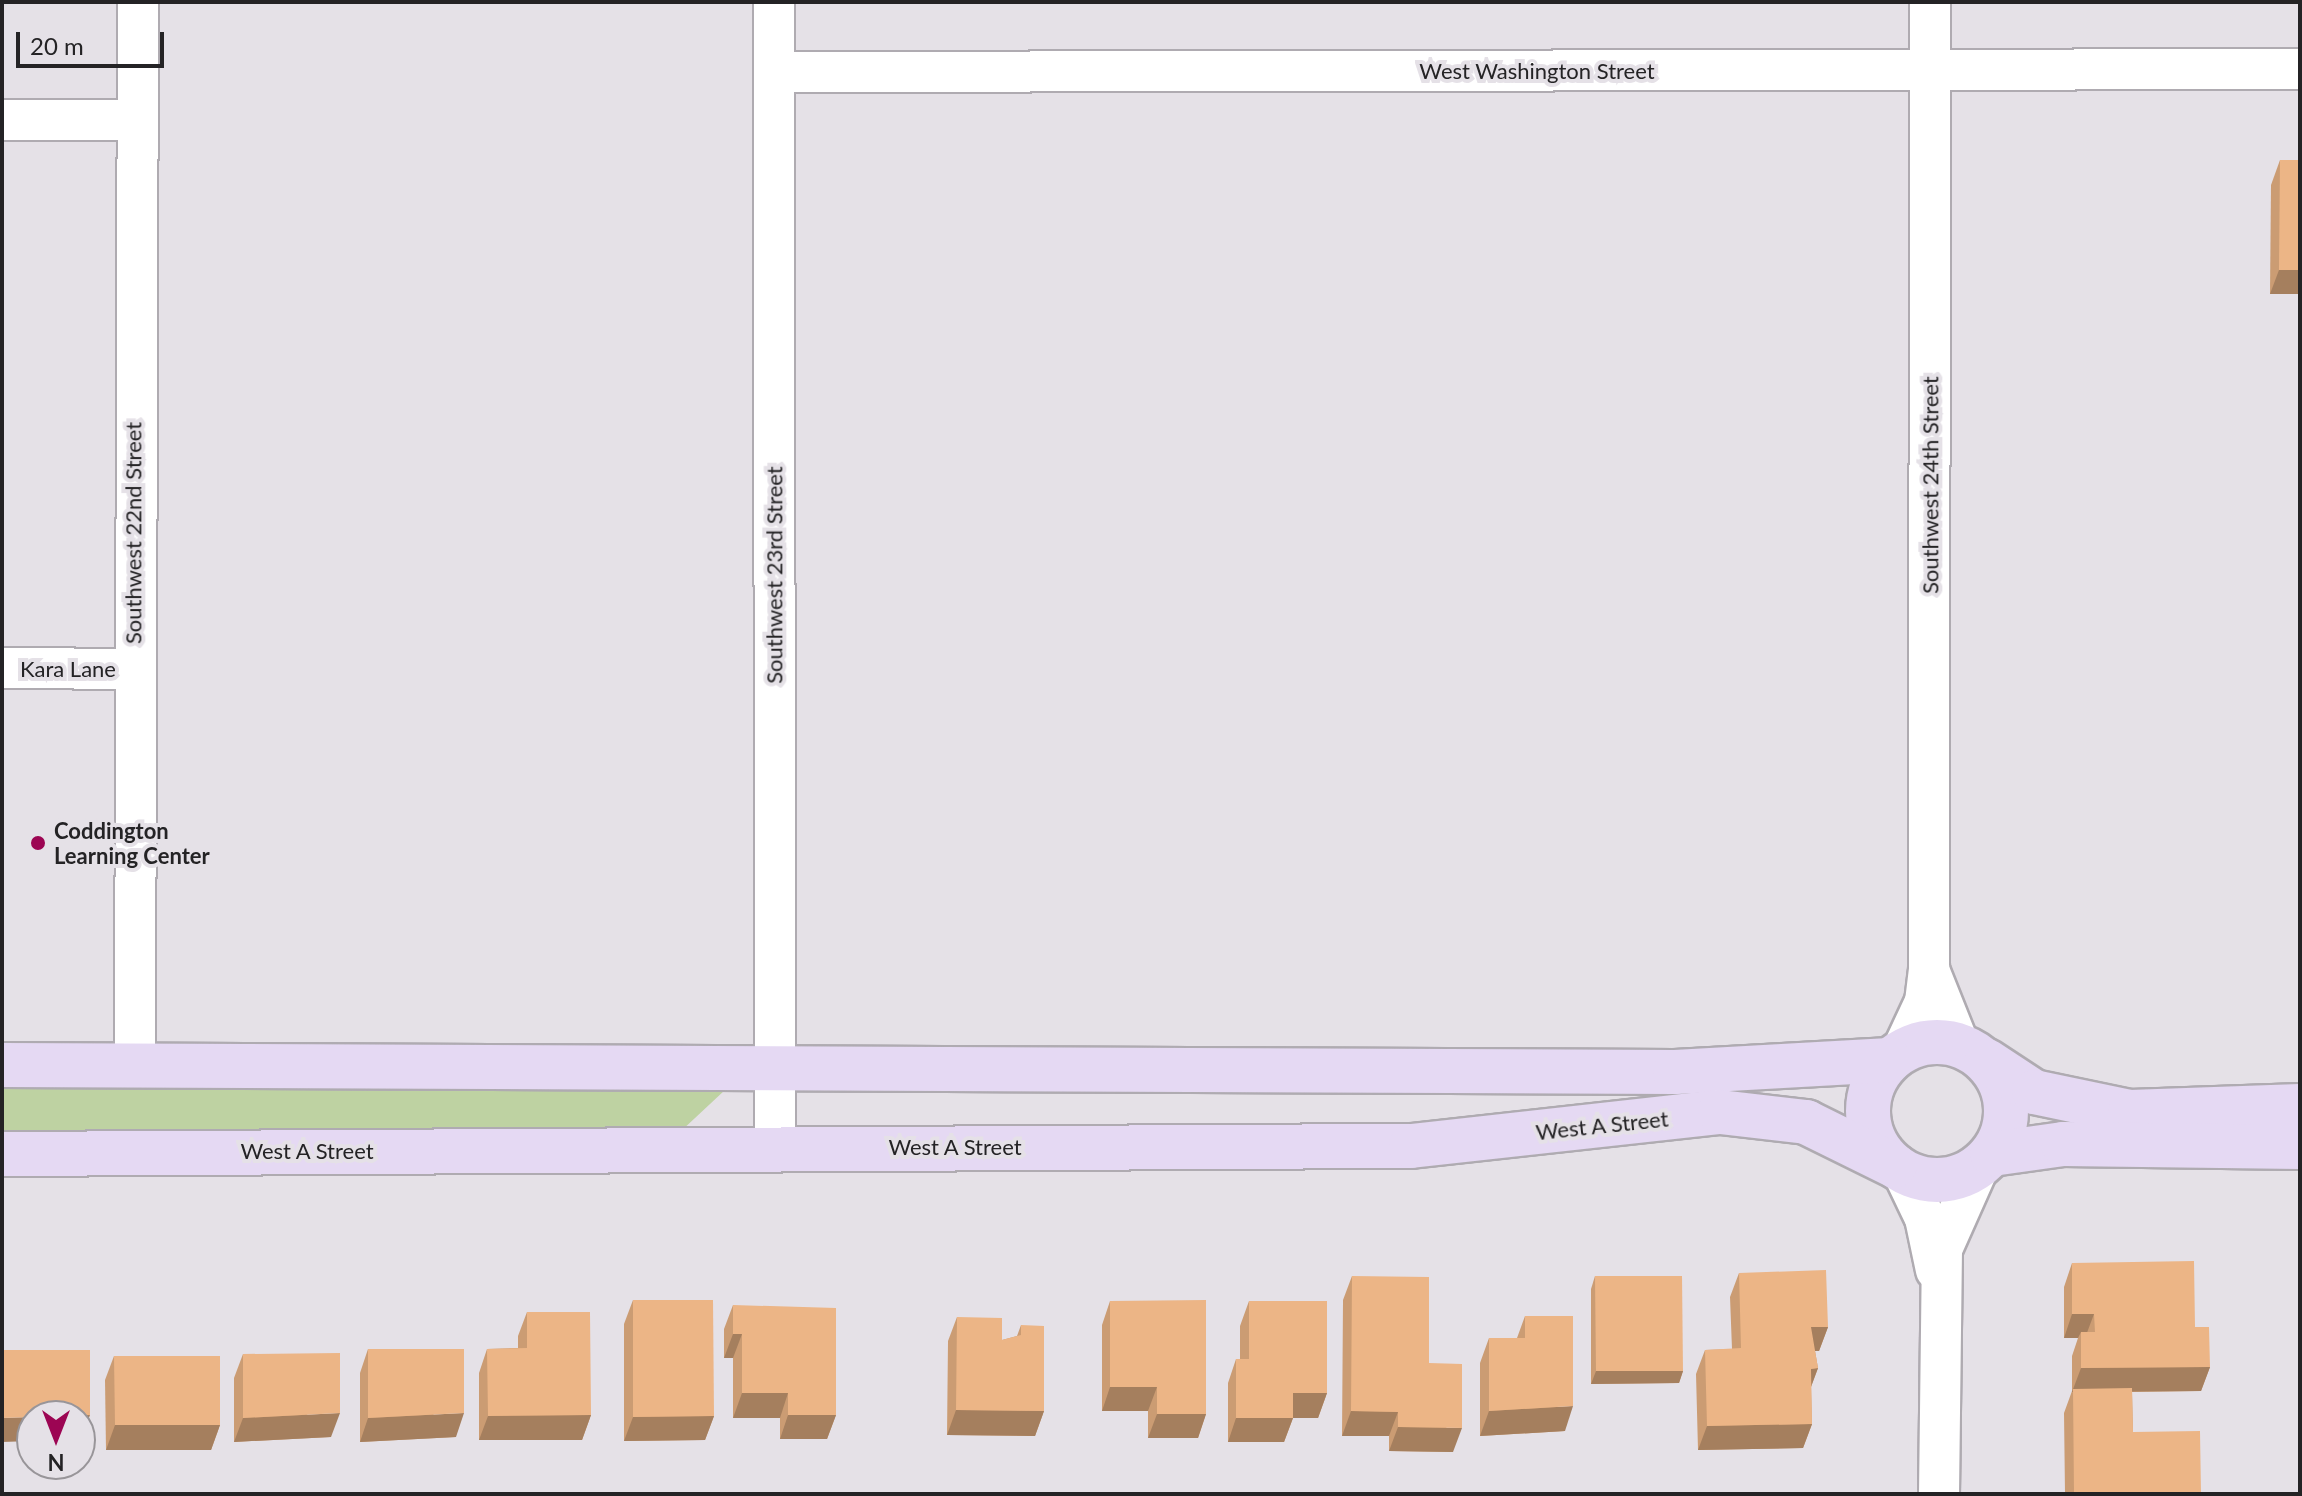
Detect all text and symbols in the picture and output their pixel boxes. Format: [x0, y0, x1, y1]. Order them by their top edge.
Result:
scale bar [20, 16, 168, 66]
text: 20 m [30, 31, 84, 60]
street label: West Washington Street [1419, 58, 1655, 84]
street label: Southwest 24th Street [1917, 376, 1943, 594]
street label: Southwest 22nd Street [120, 422, 146, 644]
street label: Southwest 23rd Street [761, 466, 787, 684]
street label: Kara Lane [20, 656, 116, 682]
place label: Coddington Learning Center [54, 817, 210, 868]
marker: Coddington Learning Center [29, 834, 47, 852]
street label: West A Street [1534, 1105, 1670, 1145]
street label: West A Street [888, 1134, 1022, 1160]
street label: West A Street [240, 1138, 374, 1164]
north arrow [16, 1400, 96, 1480]
text: N [48, 1449, 64, 1476]

